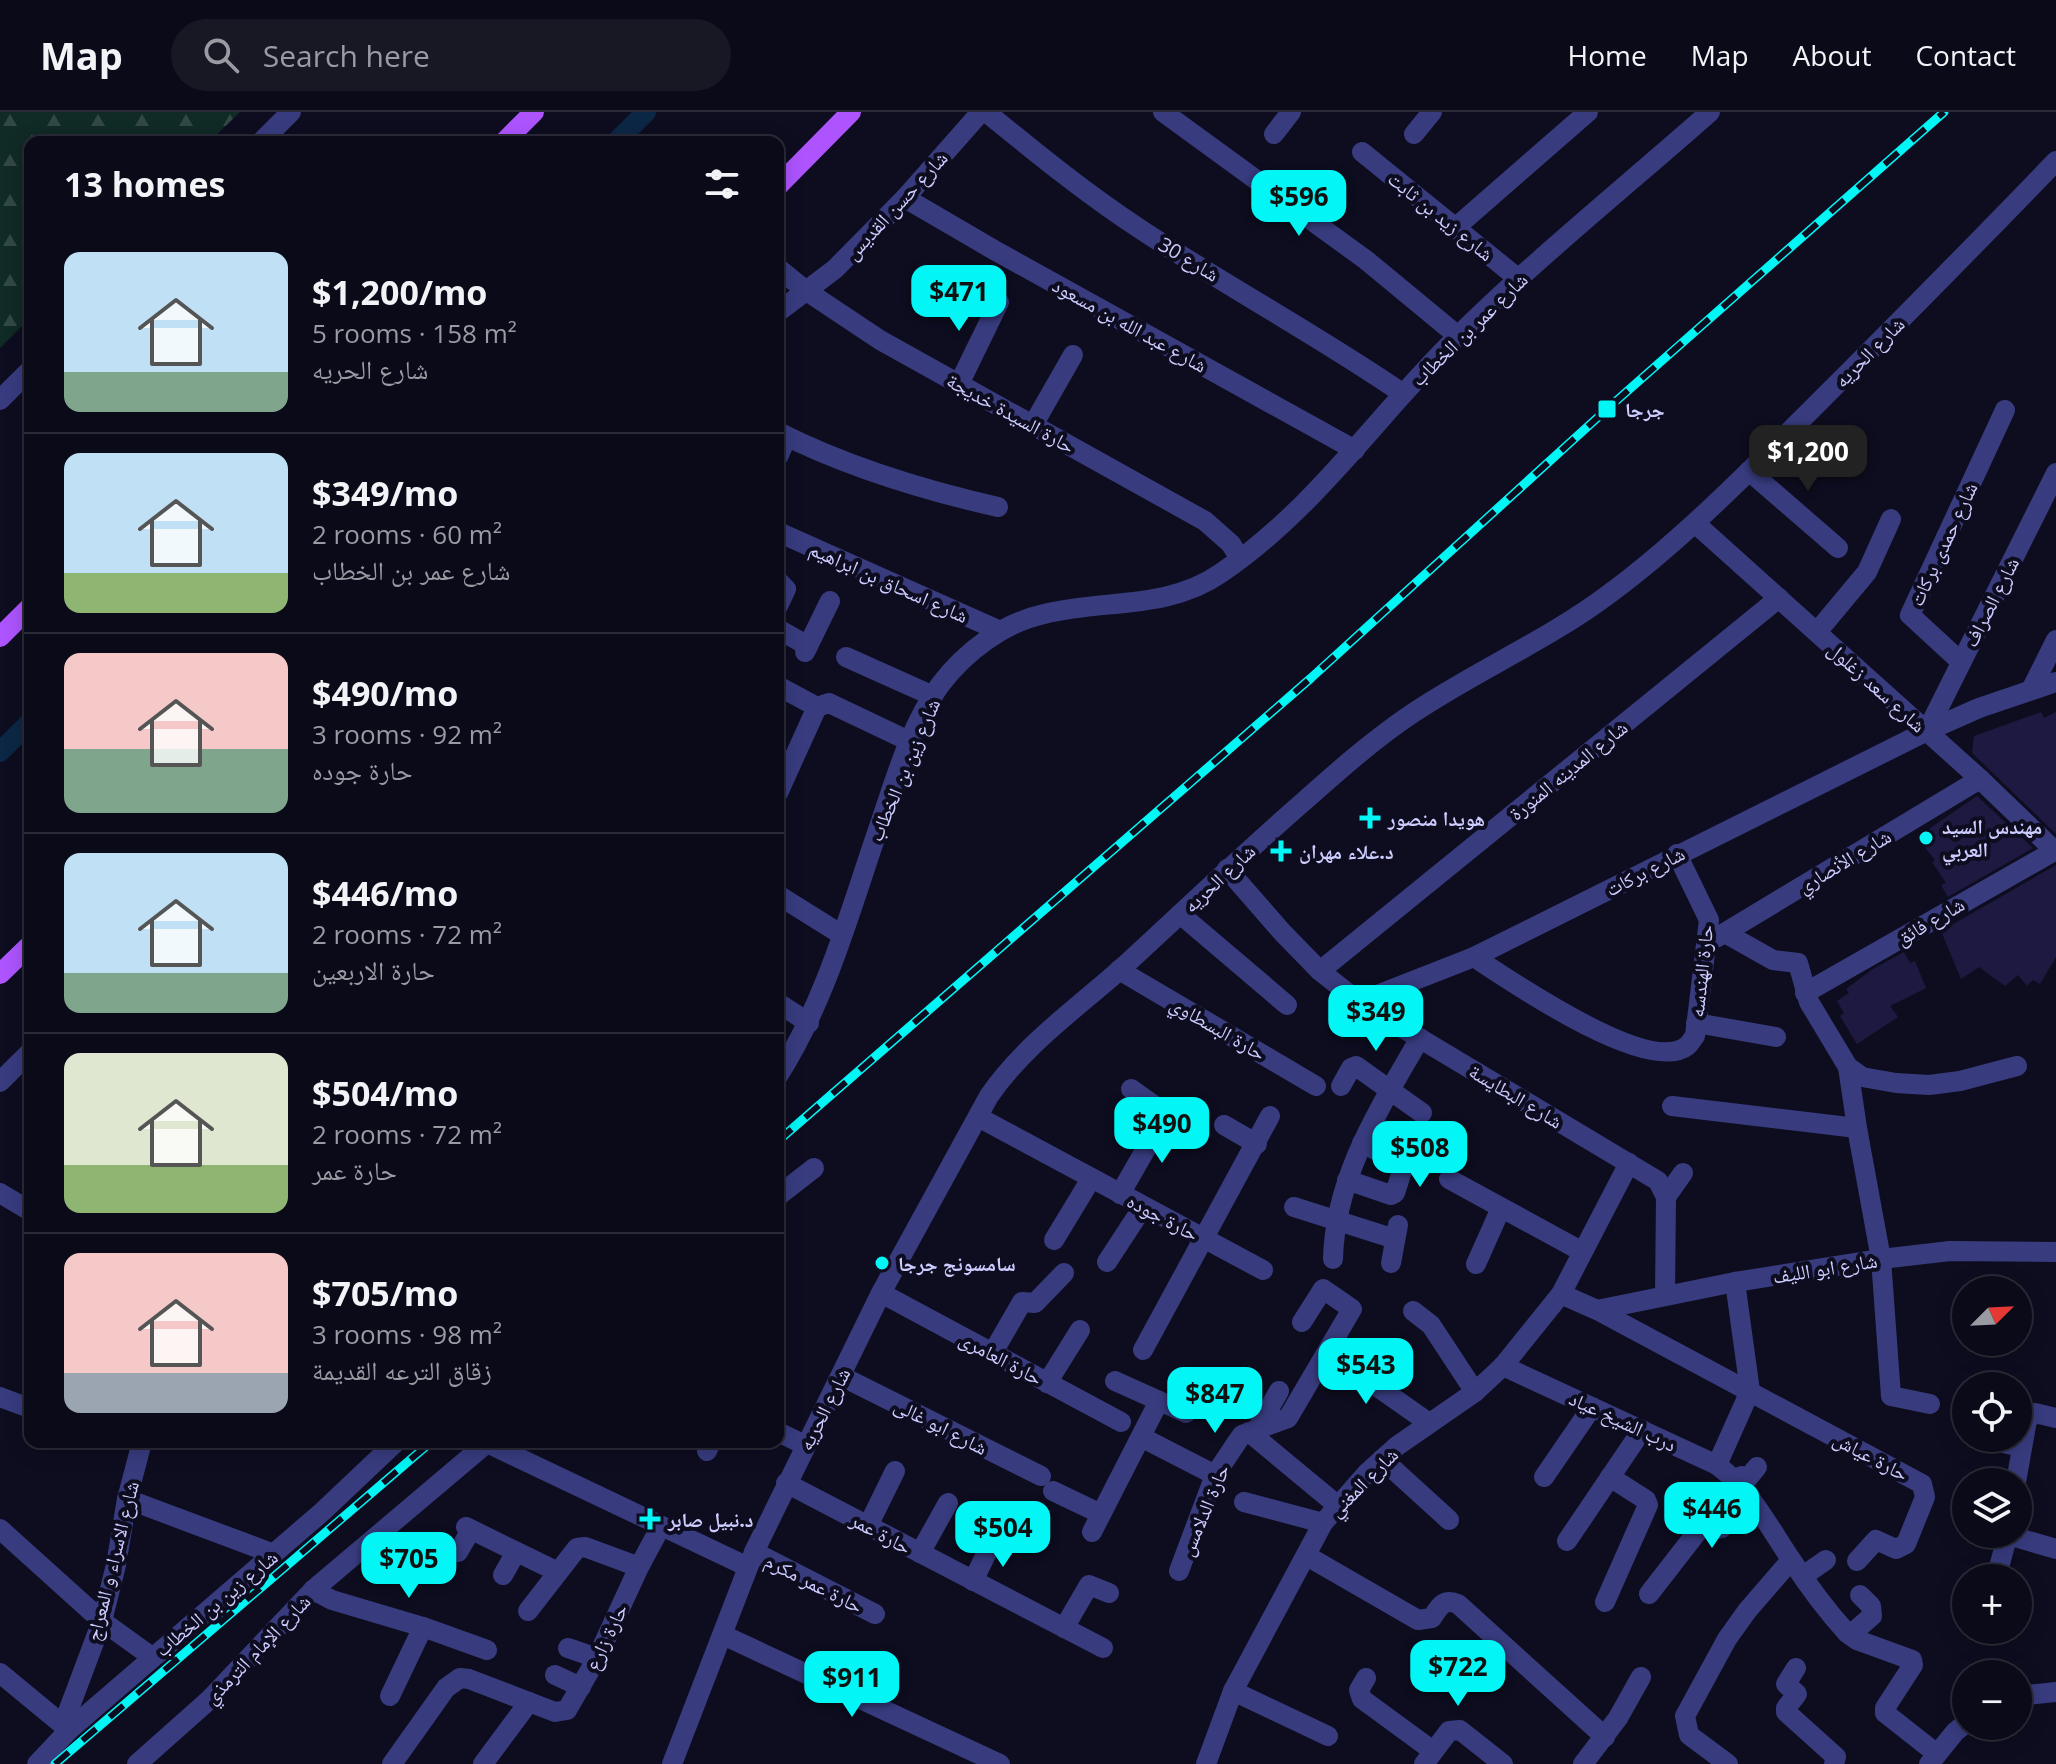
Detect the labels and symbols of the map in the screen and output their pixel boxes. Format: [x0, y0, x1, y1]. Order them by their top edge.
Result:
street label: شارع حسن القديس [839, 145, 953, 265]
street label: شارع زيد بن ثابت [1383, 165, 1499, 267]
pin: $596 [1252, 170, 1346, 238]
street label: شارع 30 [1154, 230, 1224, 288]
pin: $471 [912, 265, 1006, 333]
street label: شارع عمر بن الخطاب [1405, 266, 1533, 392]
street label: شارع عبد الله بن مسعود [1048, 271, 1212, 379]
street label: شارع الحريه [1828, 311, 1910, 393]
street label: حارة السيدة خديجة [942, 367, 1080, 460]
place label: جرجا [1625, 396, 1665, 423]
marker: جرجا [1596, 398, 1618, 420]
pin: $1,200 [1743, 425, 1873, 493]
street label: شارع حمدى بركات [1903, 478, 1983, 610]
street label: شارع اسحاق بن ابراهيم [805, 535, 973, 630]
street label: شارع الصراف [1957, 552, 2025, 652]
street label: شارع سعد زغلول [1822, 636, 1932, 738]
street label: شارع زين بن الخطاب [862, 695, 946, 845]
street label: شارع المدينه المنورة [1503, 714, 1633, 826]
place label: هويدا منصور [1387, 805, 1485, 832]
marker: هويدا منصور [1359, 807, 1381, 829]
place label: مهندس السيد العربي [1942, 813, 2042, 865]
street label: شارع الأنصاري [1792, 823, 1897, 902]
marker: مهندس السيد العربي [1917, 829, 1935, 847]
street label: شارع الحريه [1177, 838, 1261, 918]
place label: د.علاء مهران [1299, 838, 1394, 865]
marker: د.علاء مهران [1270, 840, 1292, 862]
street label: شارع بركات [1601, 840, 1689, 902]
street label: شارع فائق [1891, 891, 1969, 951]
street label: حارة الهندسه [1683, 923, 1719, 1019]
pin: $349 [1329, 985, 1423, 1053]
street label: حارة البسطاوي [1164, 990, 1271, 1069]
street label: شارع البطايسة [1464, 1057, 1568, 1135]
pin: $490 [1115, 1097, 1209, 1165]
pin: $508 [1373, 1121, 1467, 1189]
street label: حارة جوده [1122, 1187, 1204, 1247]
street label: شارع ابو الليف [1771, 1246, 1879, 1290]
place label: سامسونج جرجا [898, 1250, 1016, 1277]
marker: سامسونج جرجا [873, 1254, 891, 1272]
north arrow [1952, 1276, 2032, 1356]
street label: حارة العامرى [955, 1325, 1048, 1391]
pin: $543 [1319, 1338, 1413, 1406]
street label: شارع الحريه [792, 1363, 856, 1455]
pin: $847 [1168, 1367, 1262, 1435]
street label: درب الشيخ عياد [1565, 1384, 1681, 1458]
street label: شارع ابو غالى [890, 1391, 992, 1461]
street label: حارة عياش [1829, 1425, 1914, 1487]
street label: شارع المغني [1322, 1441, 1406, 1525]
street label: حارة الدلامس [1173, 1460, 1236, 1560]
street label: شارع الاسراء و المعراج [79, 1478, 145, 1644]
pin: $446 [1665, 1482, 1759, 1550]
pin: $504 [956, 1501, 1050, 1569]
street label: حارة عمر [845, 1505, 916, 1560]
place label: د.نبيل صابر [667, 1506, 754, 1533]
marker: د.نبيل صابر [639, 1508, 661, 1530]
pin: $705 [362, 1532, 456, 1600]
street label: شارع زين بن الخطاب [149, 1544, 283, 1662]
street label: حارة عمر مكرم [760, 1547, 868, 1620]
street label: شارع الإمام الترمذي [198, 1588, 319, 1712]
street label: حارة زارع [578, 1599, 634, 1675]
pin: $722 [1411, 1640, 1505, 1708]
pin: $911 [805, 1651, 899, 1719]

